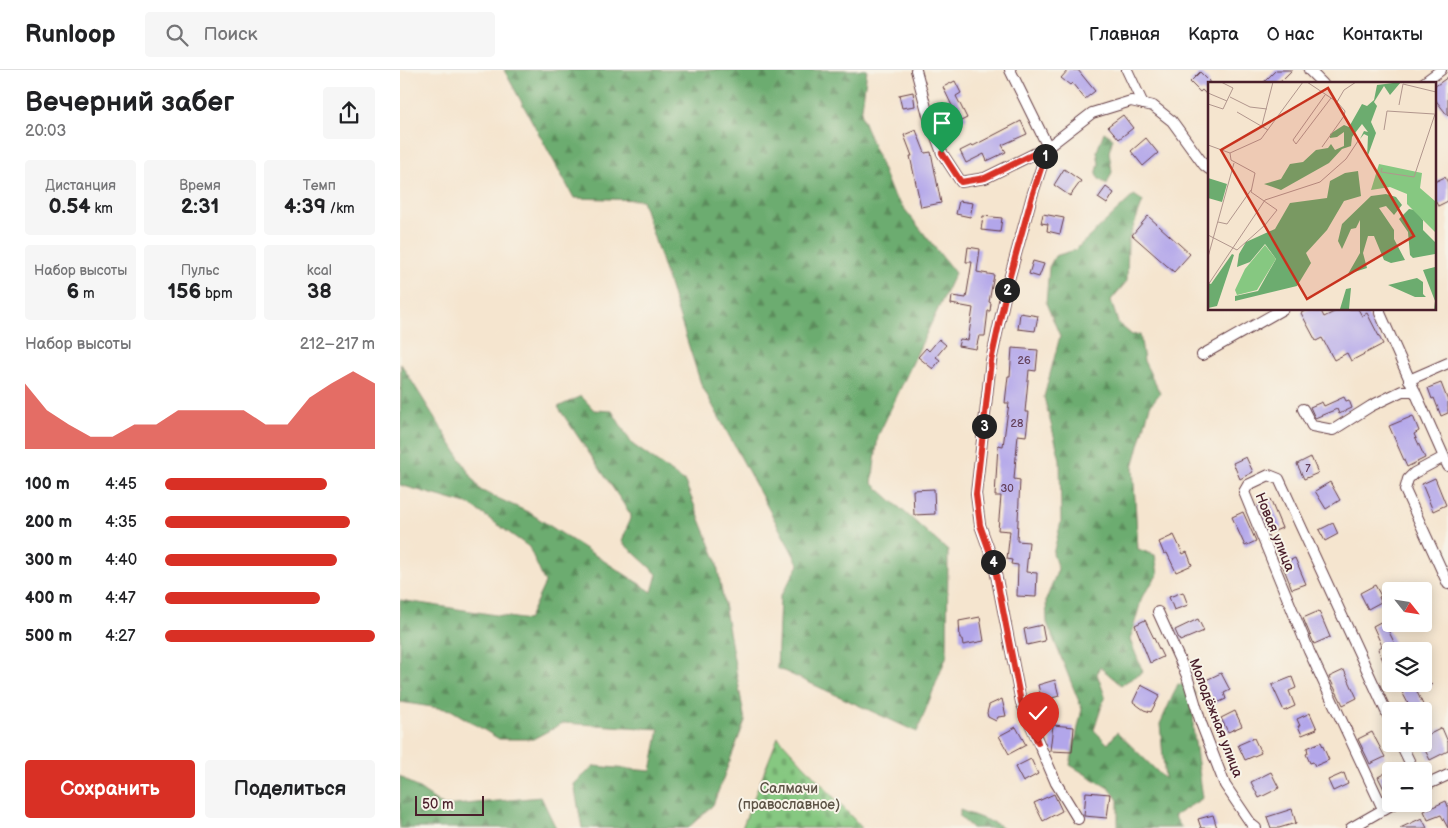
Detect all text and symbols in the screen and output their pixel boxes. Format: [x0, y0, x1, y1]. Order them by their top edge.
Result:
search box [145, 12, 495, 57]
text: Runloop [25, 20, 115, 49]
icon: search [163, 21, 191, 49]
text: Поиск [203, 23, 258, 46]
text: Главная [1089, 24, 1160, 45]
text: Карта [1188, 24, 1239, 45]
text: О нас [1267, 24, 1314, 45]
text: Контакты [1342, 24, 1423, 45]
inset map [1208, 82, 1436, 310]
text: Вечерний забег [25, 86, 234, 119]
button: share [323, 87, 375, 139]
pin [921, 102, 963, 153]
icon: arrive [928, 109, 956, 137]
text: 20:03 [25, 122, 66, 141]
pin: 1 [1032, 144, 1058, 168]
text: 1 [1043, 148, 1048, 165]
text: Дистанция [45, 177, 116, 194]
text: Время [179, 177, 221, 194]
text: Темп [303, 177, 336, 194]
text: 0.54 [48, 194, 91, 219]
text: 2:31 [181, 194, 219, 219]
text: 4:39 [284, 194, 326, 219]
text: km [91, 200, 113, 217]
text: /km [326, 200, 355, 217]
text: Набор высоты [34, 262, 127, 279]
text: Пульс [181, 262, 219, 279]
text: kcal [307, 262, 332, 279]
pin: 2 [994, 278, 1020, 302]
text: 6 [67, 279, 79, 304]
text: 156 [167, 279, 201, 304]
text: 38 [307, 279, 332, 304]
text: 2 [1003, 282, 1012, 299]
text: m [79, 285, 95, 302]
text: bpm [201, 285, 233, 302]
text: Набор высоты [25, 335, 132, 354]
text: 212–217 m [300, 335, 375, 354]
house number: 26 [1017, 354, 1031, 367]
pin: 3 [972, 414, 996, 438]
house number: 28 [1011, 417, 1023, 430]
text: 3 [980, 418, 989, 435]
house number: 7 [1305, 462, 1311, 475]
text: 100 m [25, 475, 70, 494]
text: 4:45 [105, 475, 137, 494]
house number: 30 [1000, 482, 1014, 495]
street label: Новая улица [1251, 490, 1299, 575]
text: 200 m [25, 513, 72, 532]
text: 4:35 [105, 513, 137, 532]
pin: 4 [980, 550, 1006, 574]
text: 300 m [25, 551, 72, 570]
text: 4:40 [105, 551, 137, 570]
text: 4 [989, 554, 998, 571]
north arrow [1382, 582, 1432, 632]
map controls [1382, 582, 1432, 812]
text: 400 m [25, 589, 72, 608]
text: 4:47 [105, 589, 136, 608]
text: 500 m [25, 627, 72, 646]
text: 4:27 [105, 627, 135, 646]
button: layers [1382, 642, 1432, 692]
street label: Молодёжная улица [1185, 656, 1247, 781]
pin [1017, 692, 1059, 743]
icon: check [1024, 699, 1052, 727]
button: + [1382, 702, 1432, 752]
button: Сохранить [25, 760, 195, 818]
button: Поделиться [205, 760, 375, 818]
button: − [1382, 762, 1432, 812]
park label: Салмачи (православное) [738, 780, 840, 813]
scale bar [415, 793, 484, 816]
text: 50 m [422, 796, 454, 813]

